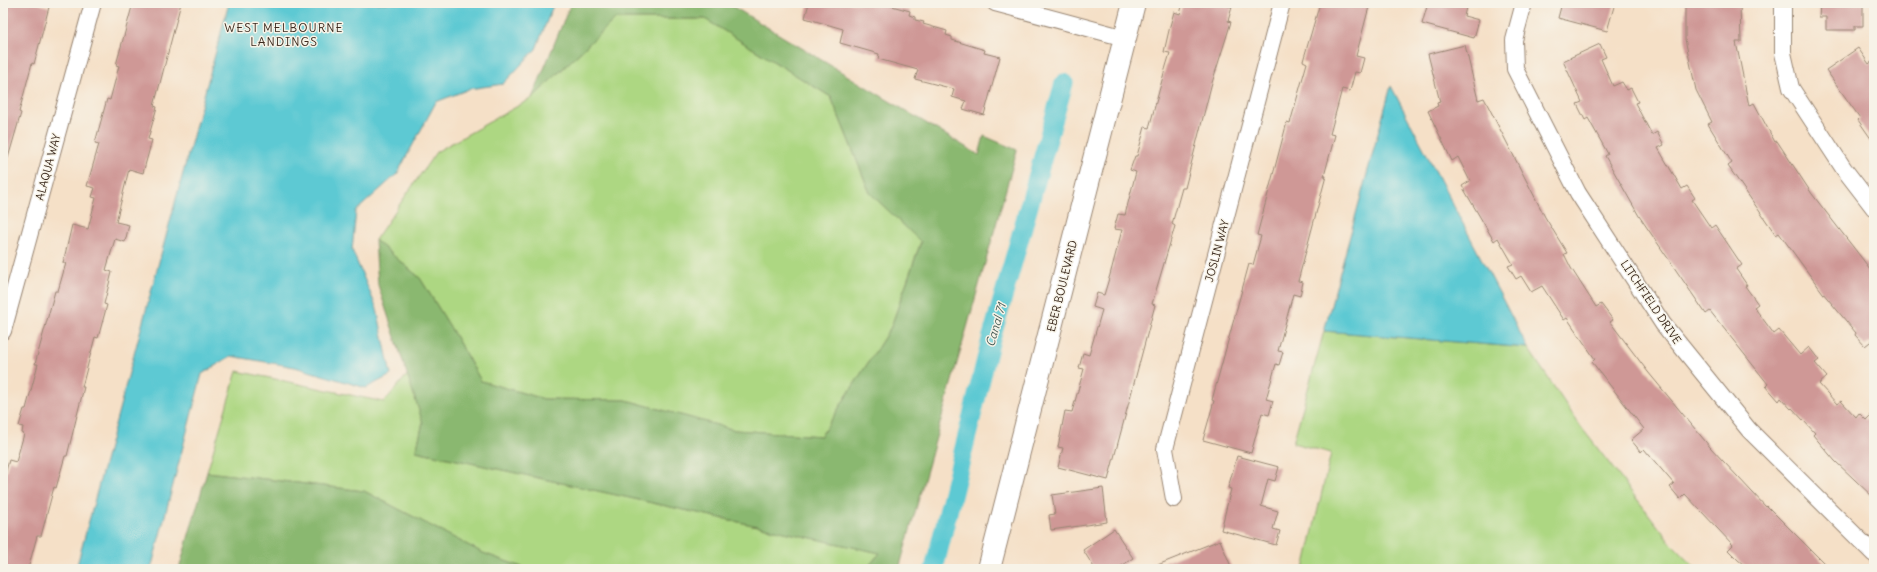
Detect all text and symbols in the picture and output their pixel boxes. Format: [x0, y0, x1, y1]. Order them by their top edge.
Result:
district label: WEST MELBOURNE LANDINGS [224, 20, 344, 49]
street label: ALAQUA WAY [32, 132, 64, 202]
street label: JOSLIN WAY [1202, 218, 1232, 284]
street label: EBER BOULEVARD [1044, 239, 1080, 333]
street label: LITCHFIELD DRIVE [1618, 257, 1684, 347]
water label: Canal 71 [982, 300, 1009, 348]

